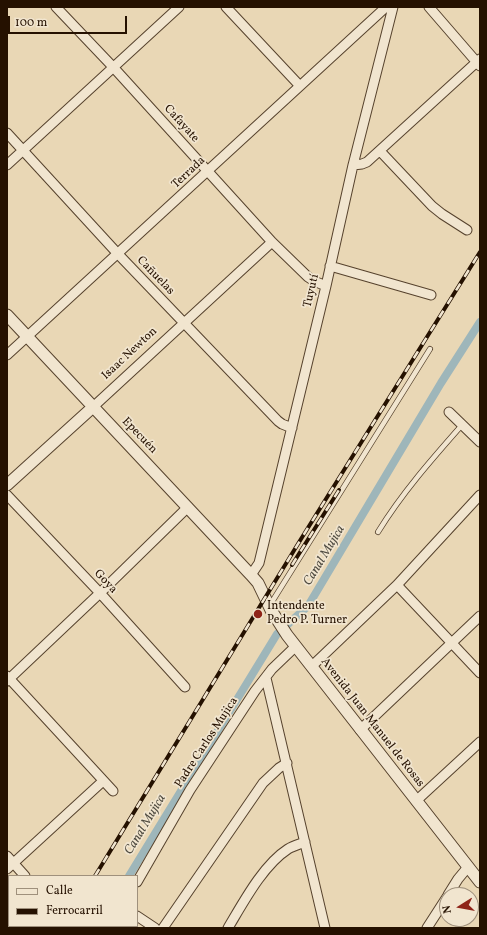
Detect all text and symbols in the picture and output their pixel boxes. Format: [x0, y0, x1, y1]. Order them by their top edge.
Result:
scale bar [10, 8, 129, 34]
text: 100 m [15, 15, 47, 31]
street label: Cafayate [160, 102, 202, 146]
street label: Terrada [169, 154, 209, 192]
street label: Cañuelas [133, 254, 177, 298]
street label: Tuyutí [301, 273, 323, 309]
street label: Isaac Newton [99, 325, 161, 383]
street label: Epecuén [118, 415, 160, 457]
water label: Canal Mujica [301, 523, 349, 589]
street label: Goya [90, 567, 120, 597]
place label: Intendente Pedro P. Turner [267, 600, 347, 628]
marker: Intendente Pedro P. Turner [252, 608, 264, 620]
street label: Avenida Juan Manuel de Rosas [317, 656, 427, 790]
street label: Padre Carlos Mujica [172, 695, 242, 791]
water label: Canal Mujica [122, 792, 170, 858]
legend [8, 875, 138, 927]
text: Calle [46, 883, 73, 899]
north arrow [439, 887, 479, 927]
text: Ferrocarril [46, 903, 103, 919]
text: N [440, 904, 456, 915]

